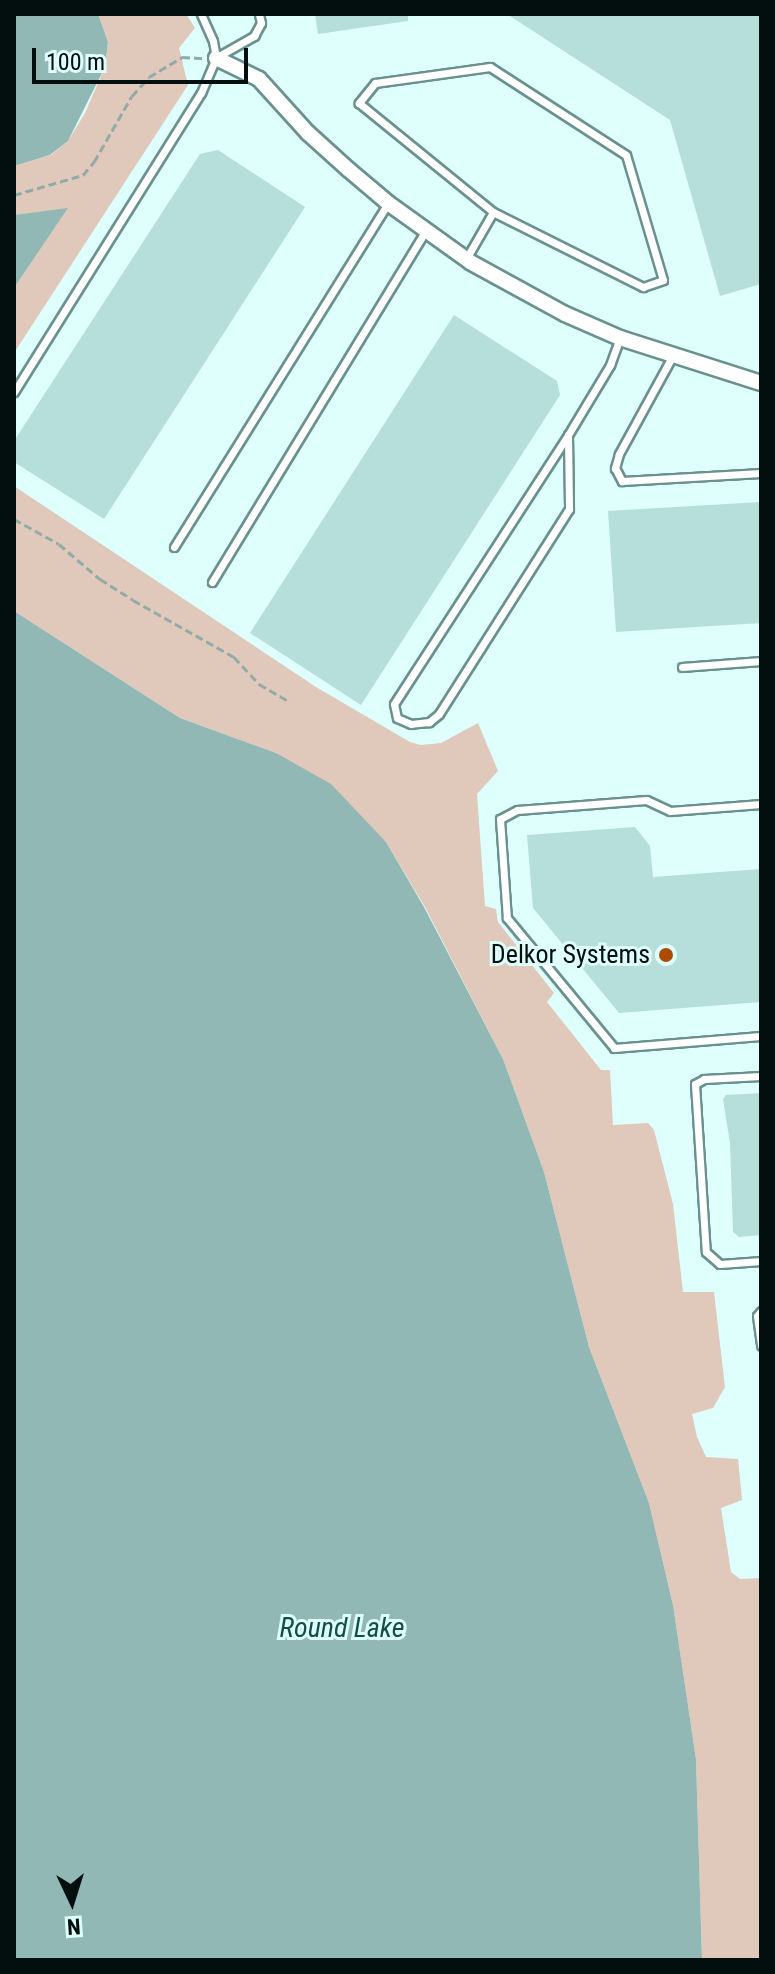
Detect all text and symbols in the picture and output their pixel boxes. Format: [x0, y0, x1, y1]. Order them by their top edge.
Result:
scale bar [36, 32, 252, 82]
text: 100 m [46, 48, 105, 76]
place label: Delkor Systems [491, 939, 650, 971]
marker: Delkor Systems [657, 946, 675, 964]
water label: Round Lake [280, 1611, 404, 1645]
north arrow [32, 1862, 112, 1942]
text: N [66, 1913, 81, 1939]

